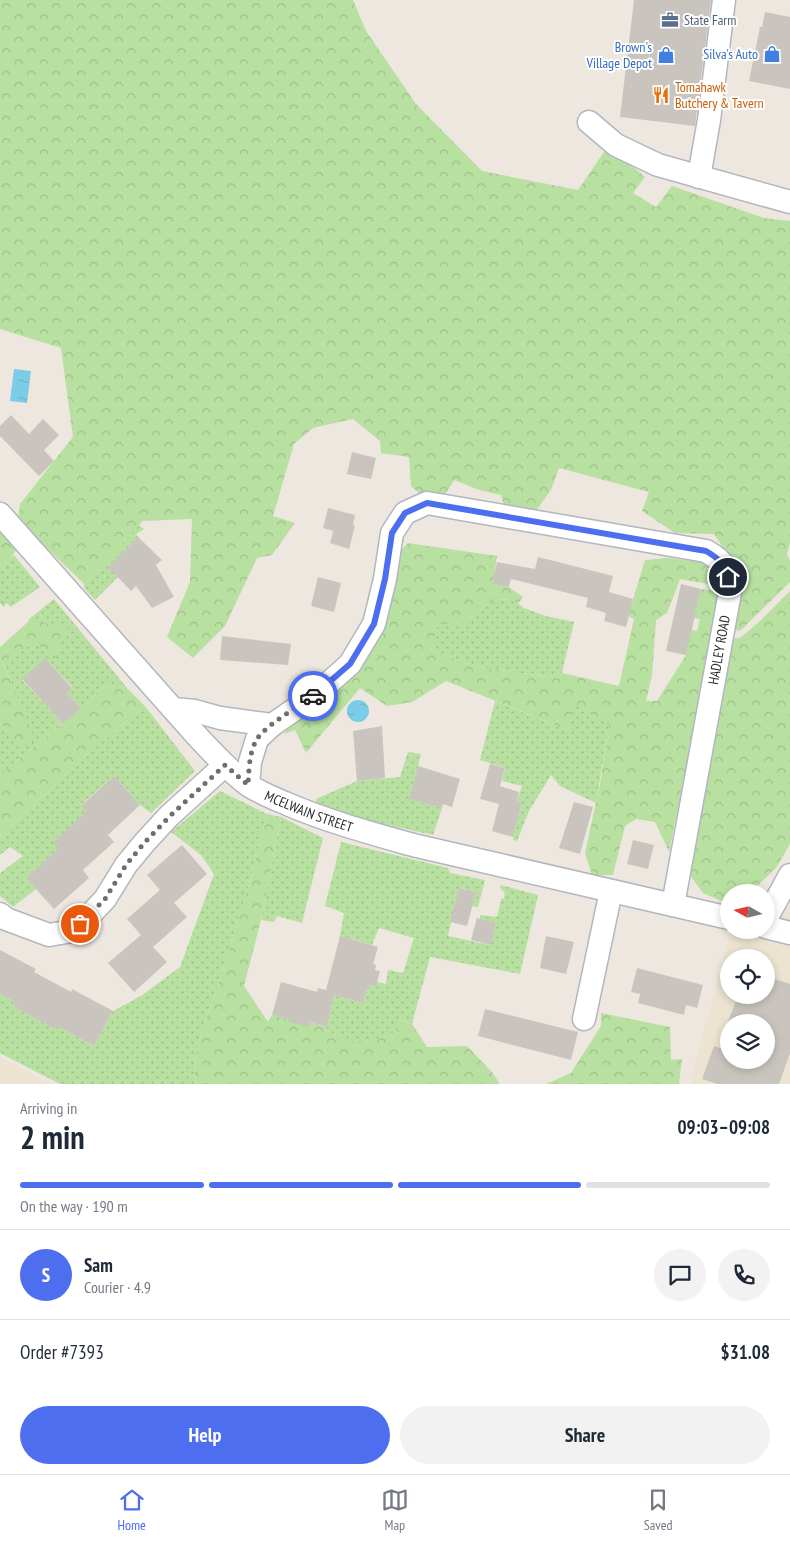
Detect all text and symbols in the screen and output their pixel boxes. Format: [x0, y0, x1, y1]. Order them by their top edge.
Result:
office icon: State Farm [660, 10, 680, 30]
place label: State Farm [684, 11, 736, 29]
place label: Brown's Village Depot [585, 38, 652, 72]
shop icon: Silva's Auto [762, 44, 782, 64]
shop icon: Brown's Village Depot [656, 45, 676, 65]
place label: Silva's Auto [703, 45, 758, 63]
place label: Tomahawk Butchery & Tavern [675, 78, 764, 112]
restaurant icon: Tomahawk Butchery & Tavern [651, 85, 671, 105]
pin [707, 556, 749, 598]
icon: home [714, 563, 742, 591]
street label: HADLEY ROAD [704, 614, 734, 686]
courier [288, 671, 338, 721]
icon: car [299, 682, 327, 710]
street label: MCELWAIN STREET [262, 786, 356, 836]
north arrow [720, 884, 775, 939]
map controls [720, 884, 775, 1069]
pin [59, 903, 101, 945]
icon: bag [66, 910, 94, 938]
button: locate [720, 949, 775, 1004]
button: layers [720, 1014, 775, 1069]
text: Arriving in [20, 1098, 77, 1118]
text: 09:03–09:08 [677, 1115, 770, 1139]
text: 2 min [20, 1116, 85, 1158]
text: On the way · 190 m [20, 1196, 128, 1216]
button: chat [654, 1249, 706, 1301]
button: phone [718, 1249, 770, 1301]
text: Sam [84, 1253, 113, 1277]
text: S [42, 1263, 50, 1287]
text: Courier · 4.9 [84, 1277, 151, 1297]
text: Order #7393 [20, 1340, 104, 1364]
text: $31.08 [721, 1340, 770, 1364]
button: Help [20, 1406, 390, 1464]
button: Share [400, 1406, 770, 1464]
tab: Home [117, 1486, 146, 1534]
tab: Map [381, 1486, 409, 1534]
tab: Saved [644, 1486, 673, 1534]

